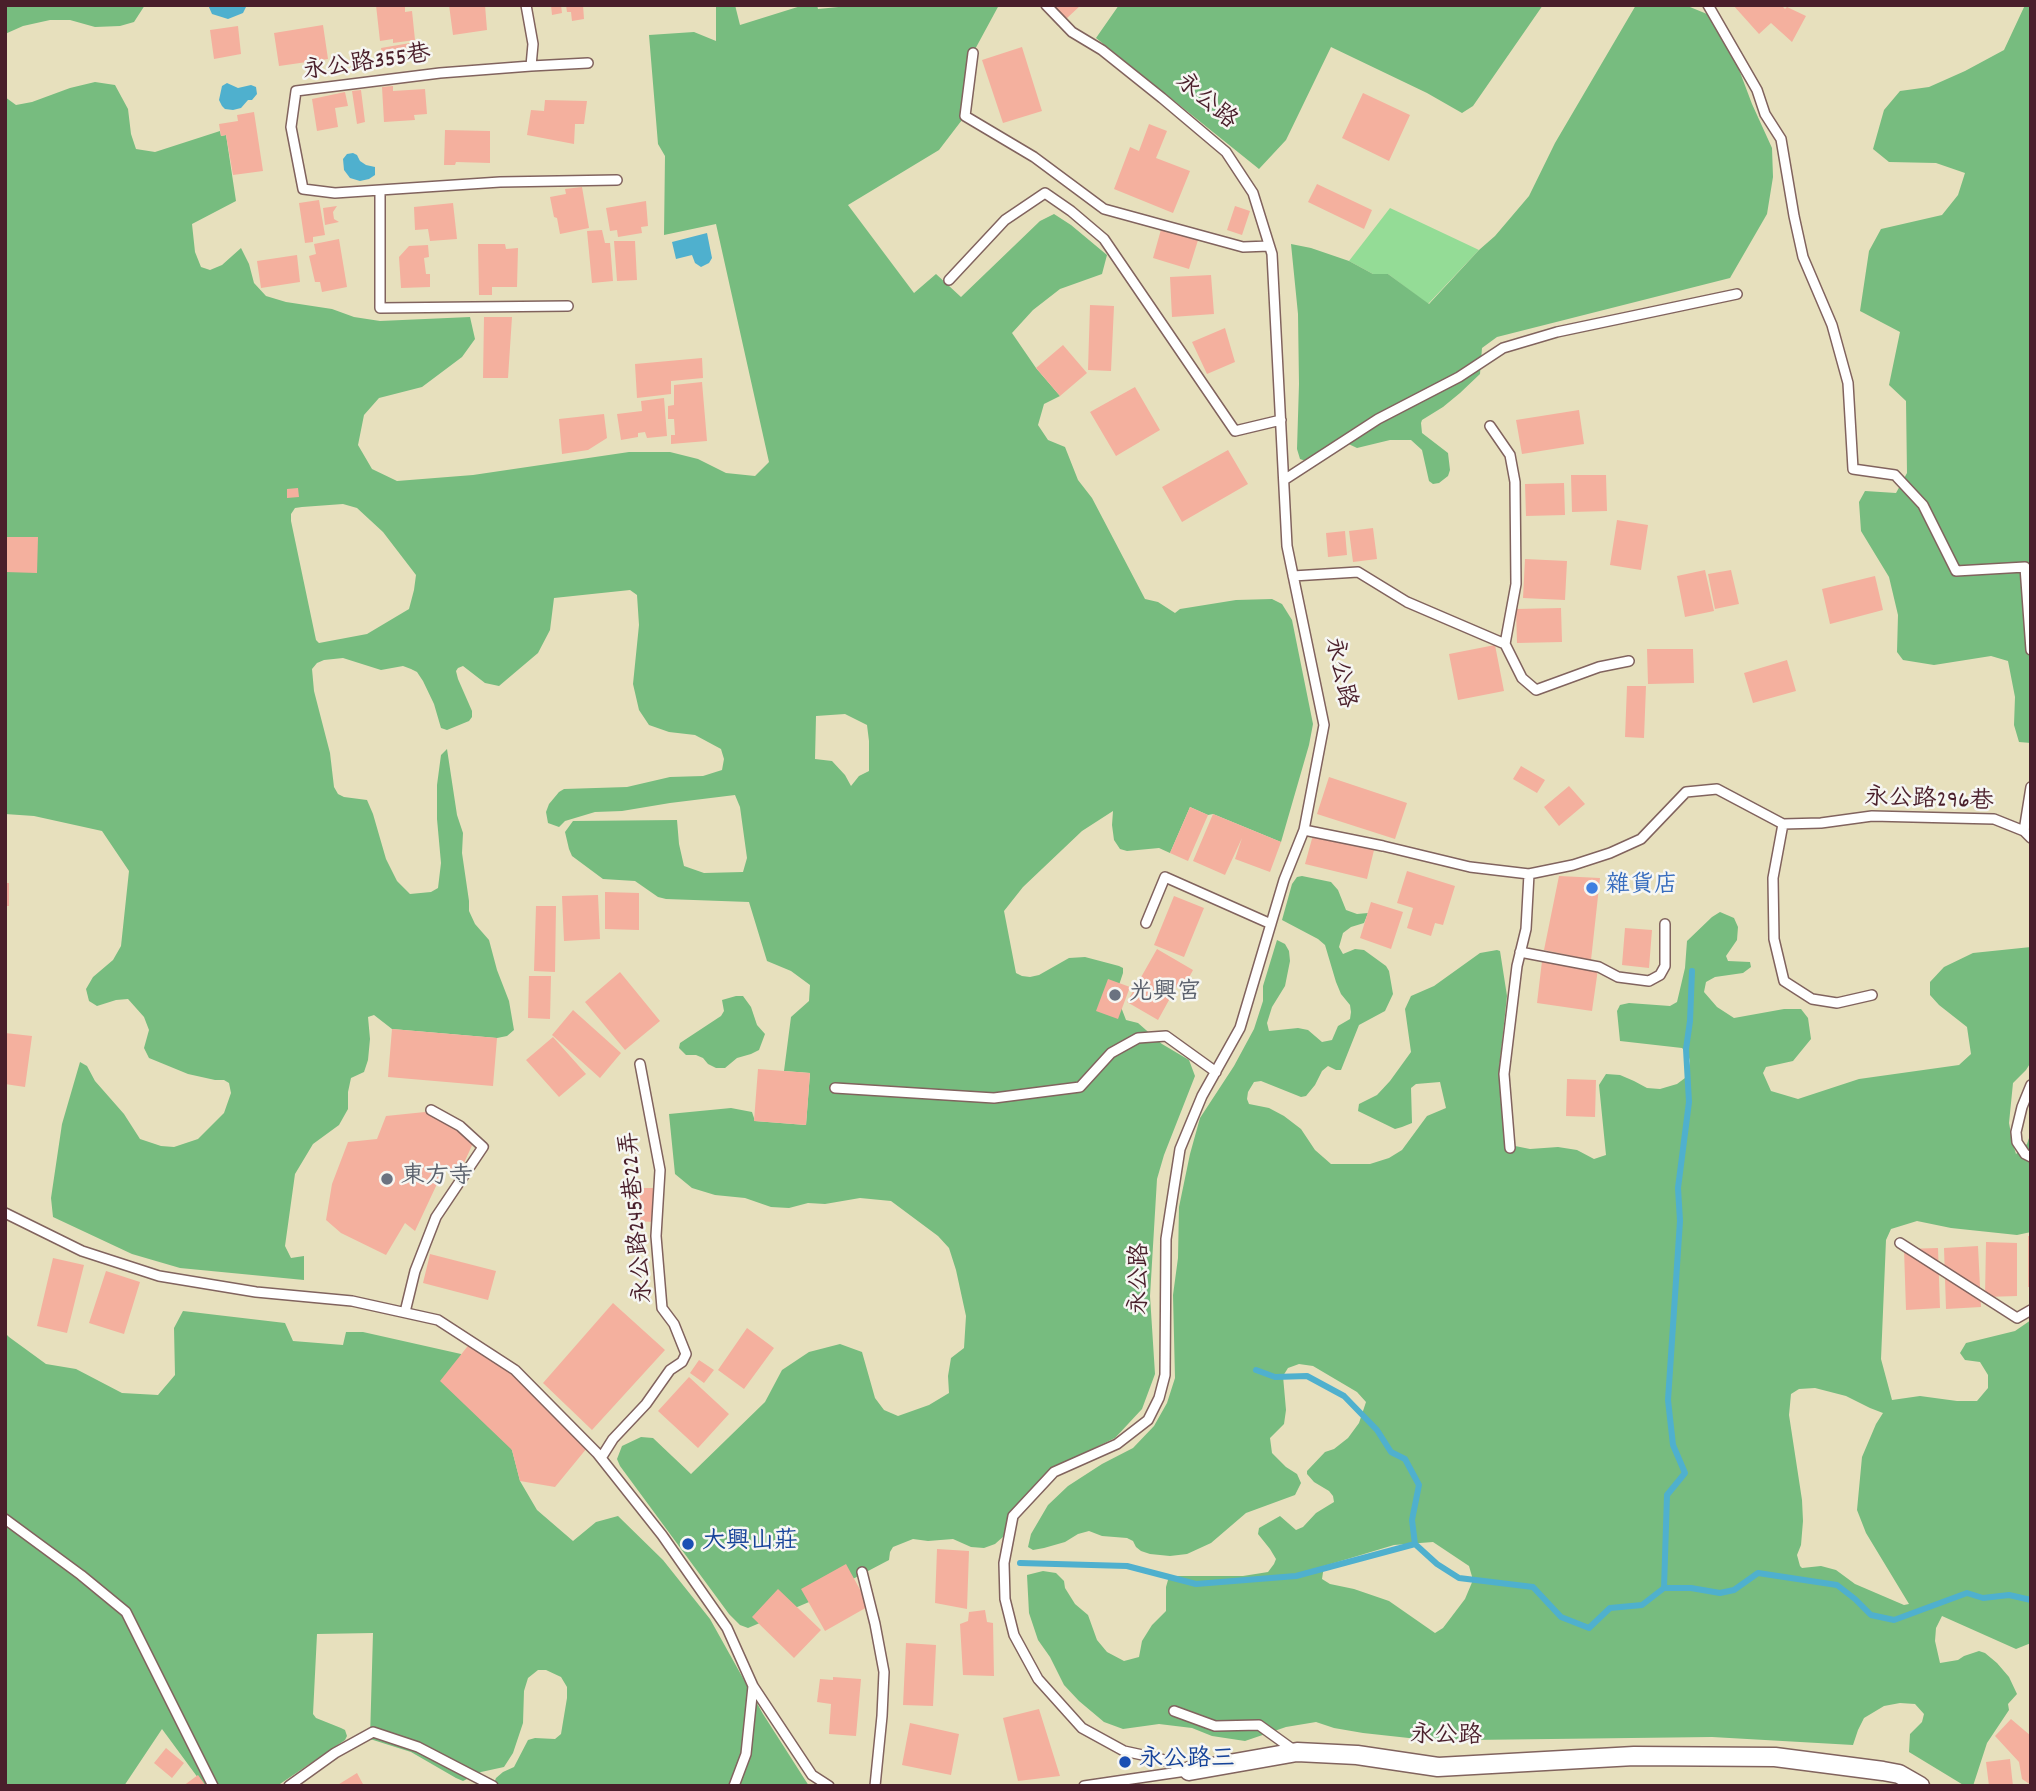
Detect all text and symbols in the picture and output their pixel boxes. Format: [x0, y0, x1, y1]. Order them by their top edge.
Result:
street label: 永公路355巷 [301, 42, 433, 88]
street label: 永公路 [1168, 69, 1242, 137]
street label: 永公路 [1316, 635, 1360, 711]
street label: 永公路296巷 [1864, 785, 1994, 819]
place label: 雜貨店 [1606, 874, 1678, 902]
marker: 雜貨店 [1584, 880, 1600, 896]
place label: 光興宮 [1129, 981, 1201, 1009]
marker: 光興宮 [1107, 987, 1123, 1003]
street label: 永公路245巷22弄 [617, 1130, 661, 1304]
place label: 東方寺 [401, 1165, 473, 1193]
marker: 東方寺 [379, 1171, 395, 1187]
street label: 永公路 [1127, 1243, 1157, 1315]
place label: 大興山莊 [702, 1530, 798, 1558]
marker: 大興山莊 [680, 1536, 696, 1552]
street label: 永公路 [1410, 1723, 1482, 1753]
place label: 永公路三 [1139, 1748, 1235, 1776]
marker: 永公路三 [1117, 1754, 1133, 1770]

